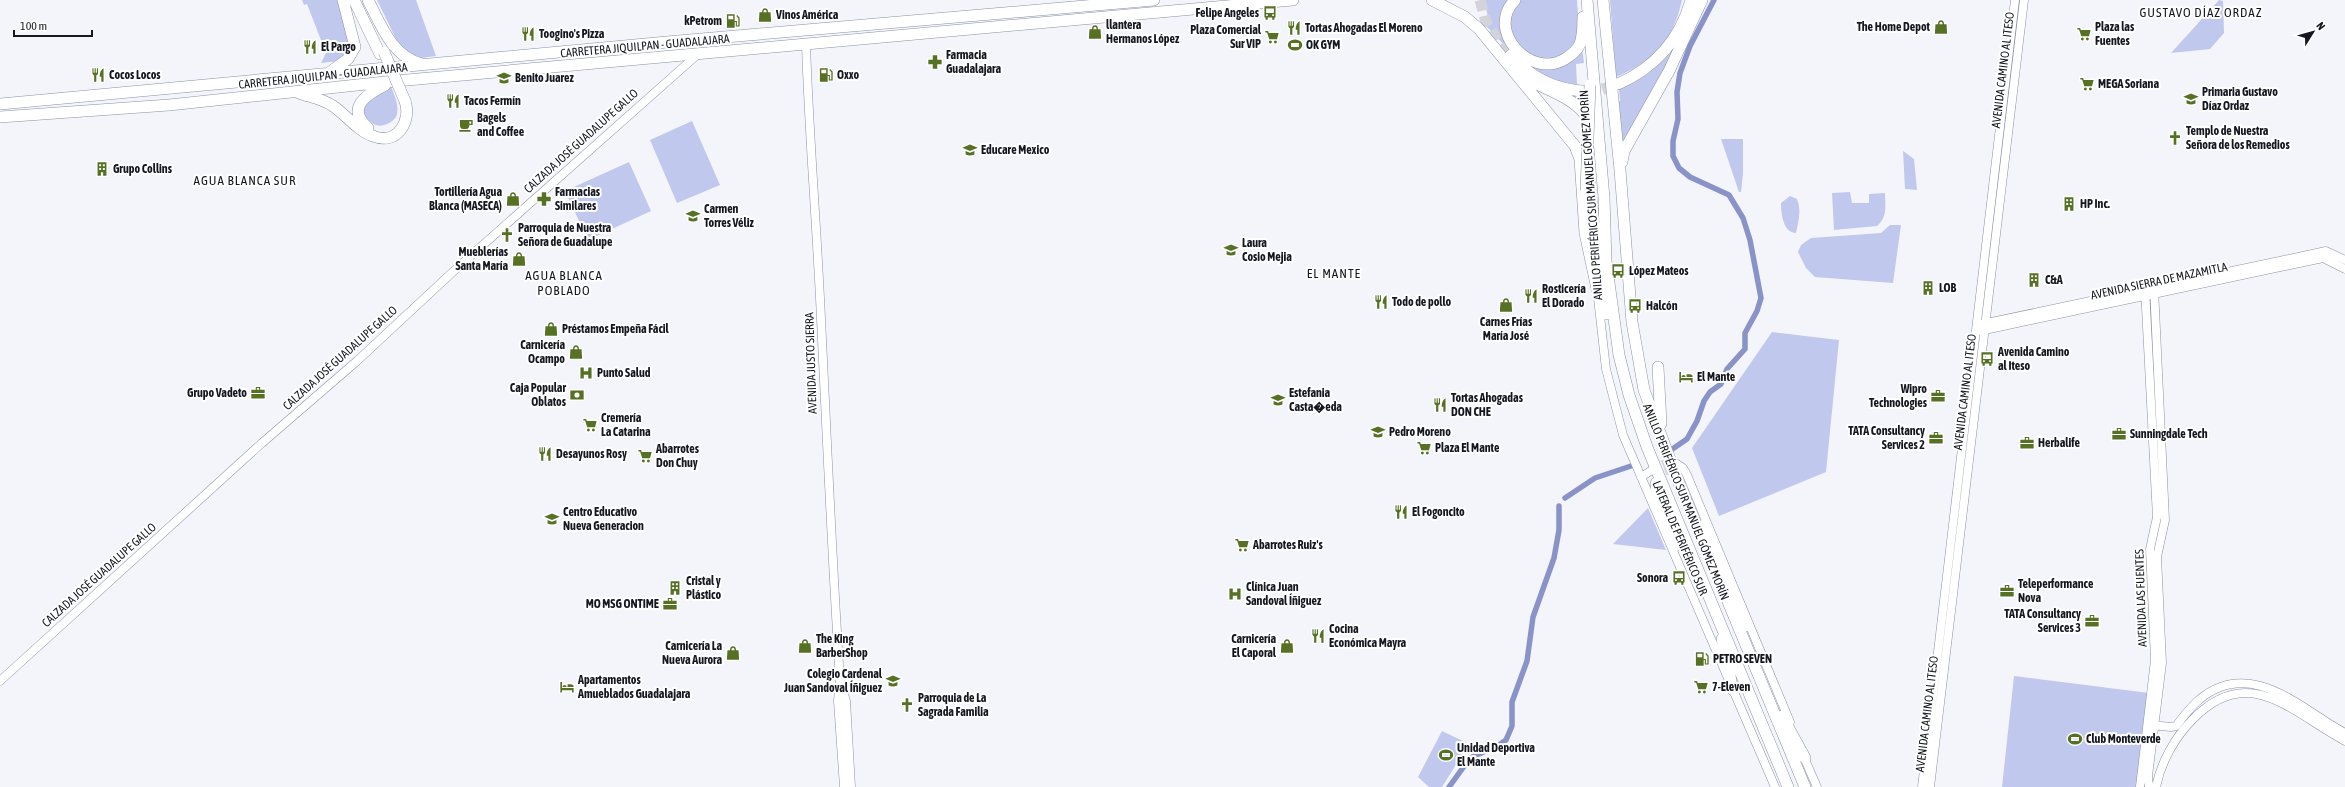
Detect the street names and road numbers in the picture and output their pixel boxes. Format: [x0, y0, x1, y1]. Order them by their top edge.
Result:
street label: AVENIDA CAMINO AL ITESO [1989, 11, 2017, 129]
street label: CARRETERA JIQUILPAN - GUADALAJARA [560, 32, 730, 60]
street label: CARRETERA JIQUILPAN - GUADALAJARA [238, 60, 408, 92]
street label: CALZADA JOSÉ GUADALUPE GALLO [521, 86, 641, 196]
street label: ANILLO PERIFÉRICO SUR MANUEL GÓMEZ MORÍN [1577, 89, 1605, 301]
street label: AVENIDA SIERRA DE MAZAMITLA [2089, 260, 2229, 302]
street label: CALZADA JOSÉ GUADALUPE GALLO [280, 303, 400, 413]
street label: AVENIDA JUSTO SIERRA [802, 312, 820, 414]
street label: AVENIDA CAMINO AL ITESO [1951, 333, 1979, 451]
street label: ANILLO PERIFÉRICO SUR MANUEL GÓMEZ MORÍN [1640, 402, 1732, 602]
street label: LATERAL DE PERIFÉRICO SUR [1650, 479, 1710, 597]
street label: CALZADA JOSÉ GUADALUPE GALLO [39, 520, 159, 630]
street label: AVENIDA LAS FUENTES [2132, 549, 2150, 647]
street label: AVENIDA CAMINO AL ITESO [1913, 655, 1941, 773]

